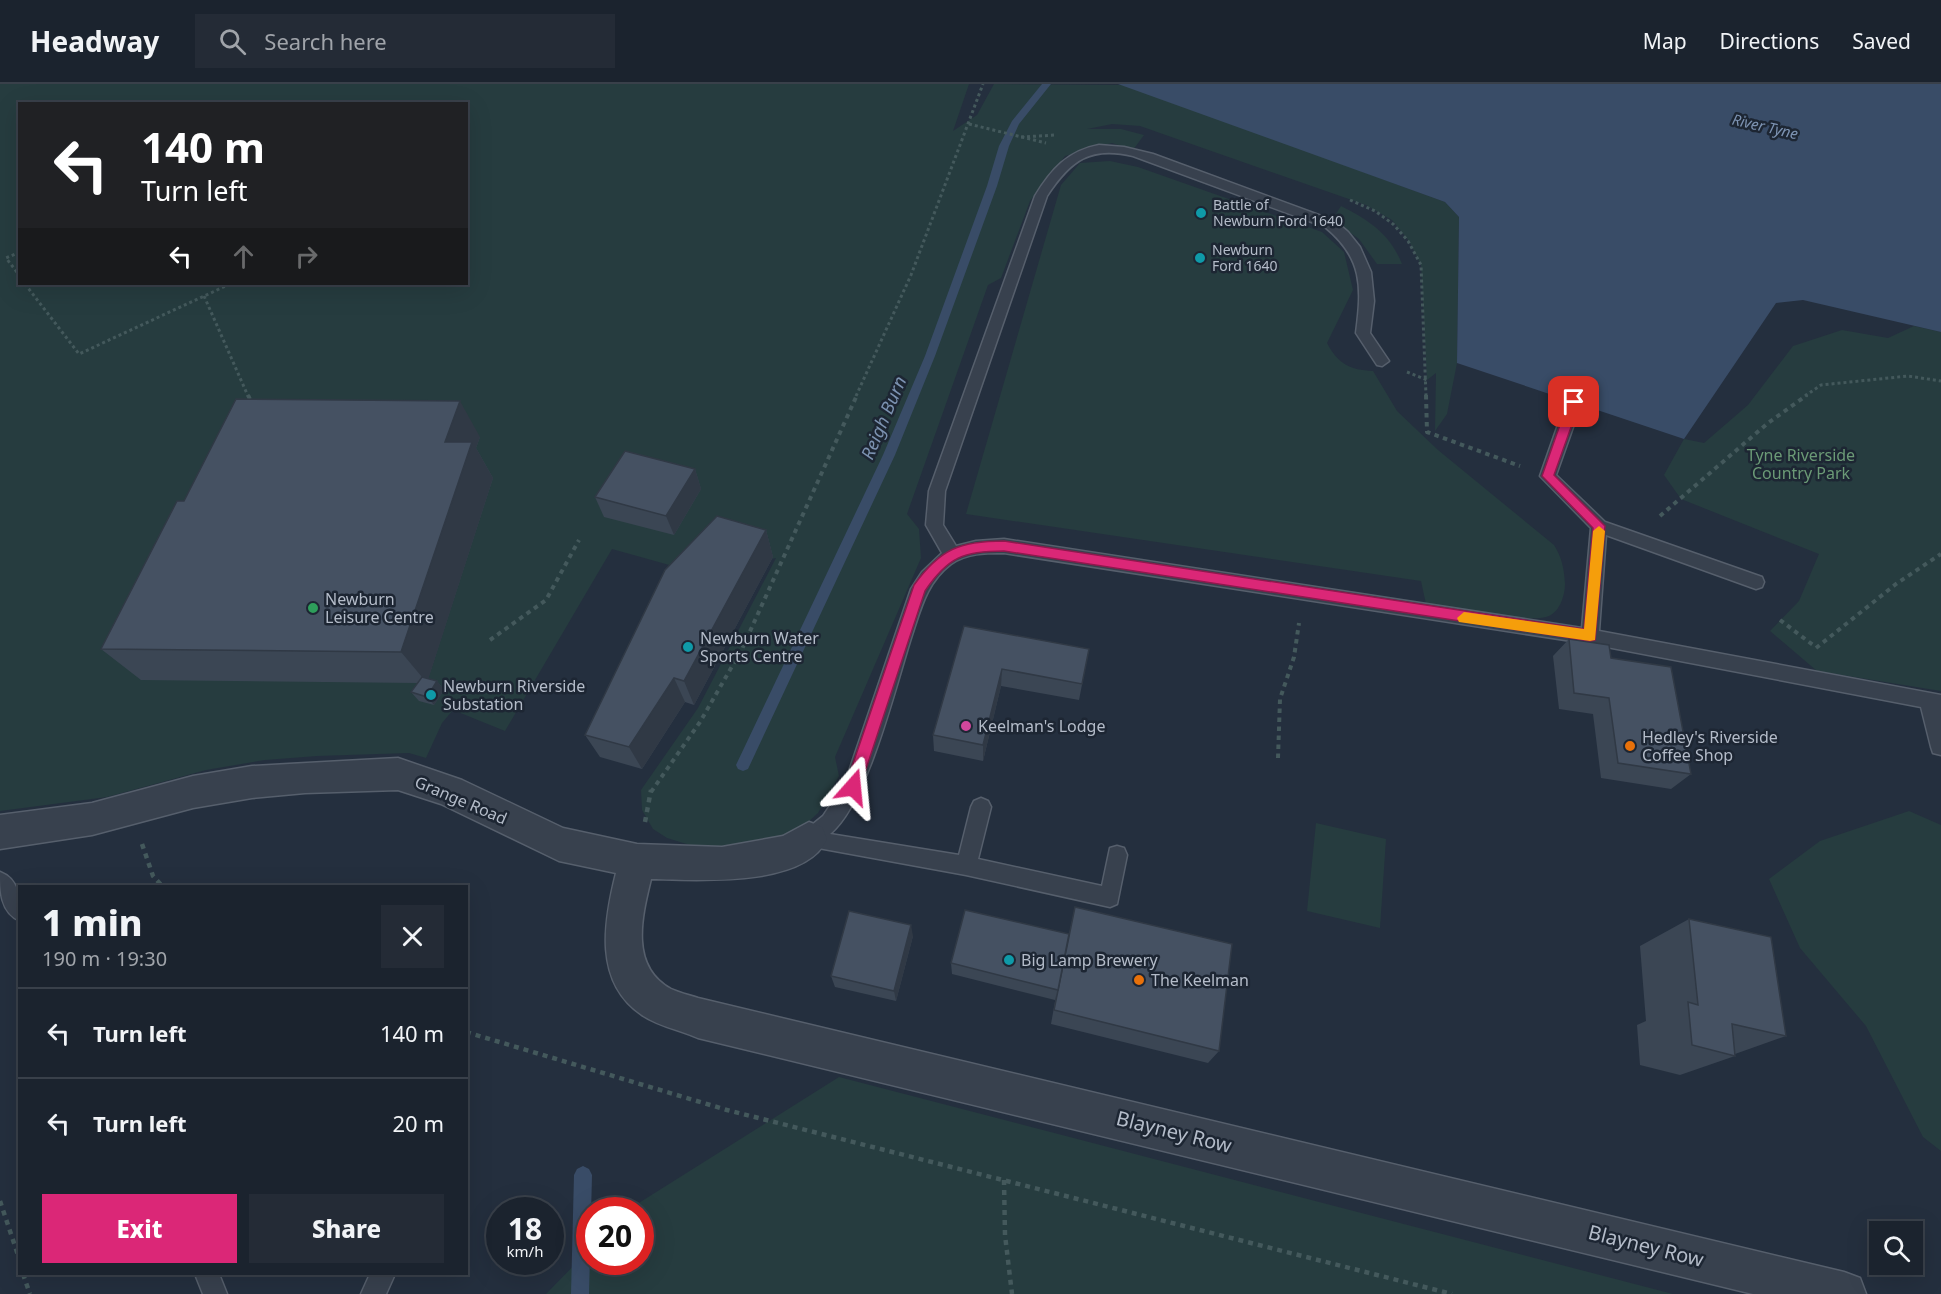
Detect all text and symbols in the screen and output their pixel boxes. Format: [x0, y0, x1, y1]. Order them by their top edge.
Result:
search box [195, 14, 615, 68]
text: Headway [30, 22, 159, 60]
icon: search [216, 25, 249, 58]
text: Search here [264, 26, 387, 56]
text: Map [1643, 27, 1687, 55]
text: Directions [1720, 27, 1819, 55]
text: Saved [1852, 27, 1911, 55]
water label: River Tyne [1730, 109, 1801, 143]
text: 140 m [141, 118, 265, 175]
icon: left [42, 126, 120, 204]
text: Turn left [141, 172, 247, 209]
place label: Battle of Newburn Ford 1640 [1213, 195, 1343, 230]
marker: Battle of Newburn Ford 1640 [1194, 206, 1208, 220]
icon: left [164, 240, 197, 273]
icon: ahead [227, 240, 260, 273]
icon: right [290, 240, 323, 273]
place label: Newburn Ford 1640 [1212, 240, 1278, 275]
marker: Newburn Ford 1640 [1193, 251, 1207, 265]
water label: Reigh Burn [855, 372, 911, 463]
pin [1548, 376, 1599, 427]
icon: arrive [1557, 385, 1590, 418]
park label: Tyne Riverside Country Park [1747, 444, 1855, 484]
place label: Newburn Leisure Centre [325, 588, 434, 628]
marker: Newburn Leisure Centre [306, 601, 320, 615]
place label: Newburn Water Sports Centre [700, 627, 819, 667]
marker: Newburn Water Sports Centre [681, 640, 695, 654]
place label: Newburn Riverside Substation [443, 675, 585, 715]
marker: Newburn Riverside Substation [424, 688, 438, 702]
place label: Keelman's Lodge [978, 715, 1105, 737]
marker: Keelman's Lodge [959, 719, 973, 733]
place label: Hedley's Riverside Coffee Shop [1642, 726, 1778, 766]
marker: Hedley's Riverside Coffee Shop [1623, 739, 1637, 753]
position arrow [821, 755, 885, 819]
street label: Grange Road [411, 771, 511, 829]
text: 1 min [42, 898, 143, 947]
button: close [381, 905, 444, 968]
text: 190 m · 19:30 [42, 945, 167, 972]
place label: Big Lamp Brewery [1021, 949, 1158, 971]
marker: Big Lamp Brewery [1002, 953, 1016, 967]
place label: The Keelman [1151, 969, 1249, 991]
marker: The Keelman [1132, 973, 1146, 987]
icon: left [42, 1017, 75, 1050]
text: Turn left [93, 1018, 187, 1048]
text: 140 m [380, 1018, 444, 1048]
street label: Blayney Row [1114, 1104, 1235, 1159]
icon: left [42, 1107, 75, 1140]
text: Turn left [93, 1108, 187, 1138]
text: 20 m [393, 1108, 444, 1138]
button: Exit [42, 1194, 237, 1263]
button: Share [249, 1194, 444, 1263]
speed limit sign: 20 [576, 1197, 654, 1275]
text: 18 [508, 1208, 542, 1249]
street label: Blayney Row [1586, 1218, 1707, 1273]
map controls [1869, 1221, 1923, 1275]
button: search [1869, 1221, 1923, 1275]
text: km/h [507, 1241, 543, 1261]

